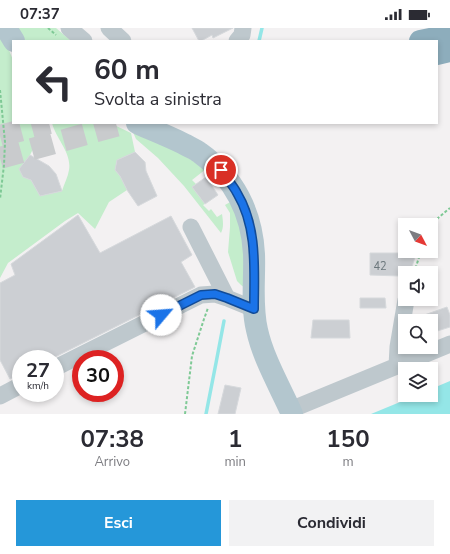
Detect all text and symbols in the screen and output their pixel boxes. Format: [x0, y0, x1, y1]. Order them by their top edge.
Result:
text: 07:37 [20, 4, 60, 24]
text: 60 m [94, 51, 160, 89]
icon: left [28, 56, 80, 108]
text: Svolta a sinistra [94, 87, 222, 111]
pin [204, 153, 238, 187]
icon: arrive [210, 159, 232, 181]
north arrow [398, 218, 438, 258]
map controls [398, 218, 438, 402]
house number: 42 [373, 259, 387, 274]
button: sound [398, 266, 438, 306]
position arrow [140, 294, 182, 336]
button: search [398, 314, 438, 354]
speed limit sign: 30 [72, 350, 124, 402]
text: 27 [26, 357, 50, 384]
button: layers [398, 362, 438, 402]
text: km/h [27, 379, 49, 393]
text: 07:38 [80, 423, 144, 455]
text: 1 [228, 423, 242, 455]
text: 150 [326, 423, 370, 455]
text: Arrivo [94, 453, 130, 471]
text: min [224, 453, 246, 471]
text: m [342, 453, 354, 471]
button: Esci [16, 500, 221, 546]
button: Condividi [229, 500, 434, 546]

